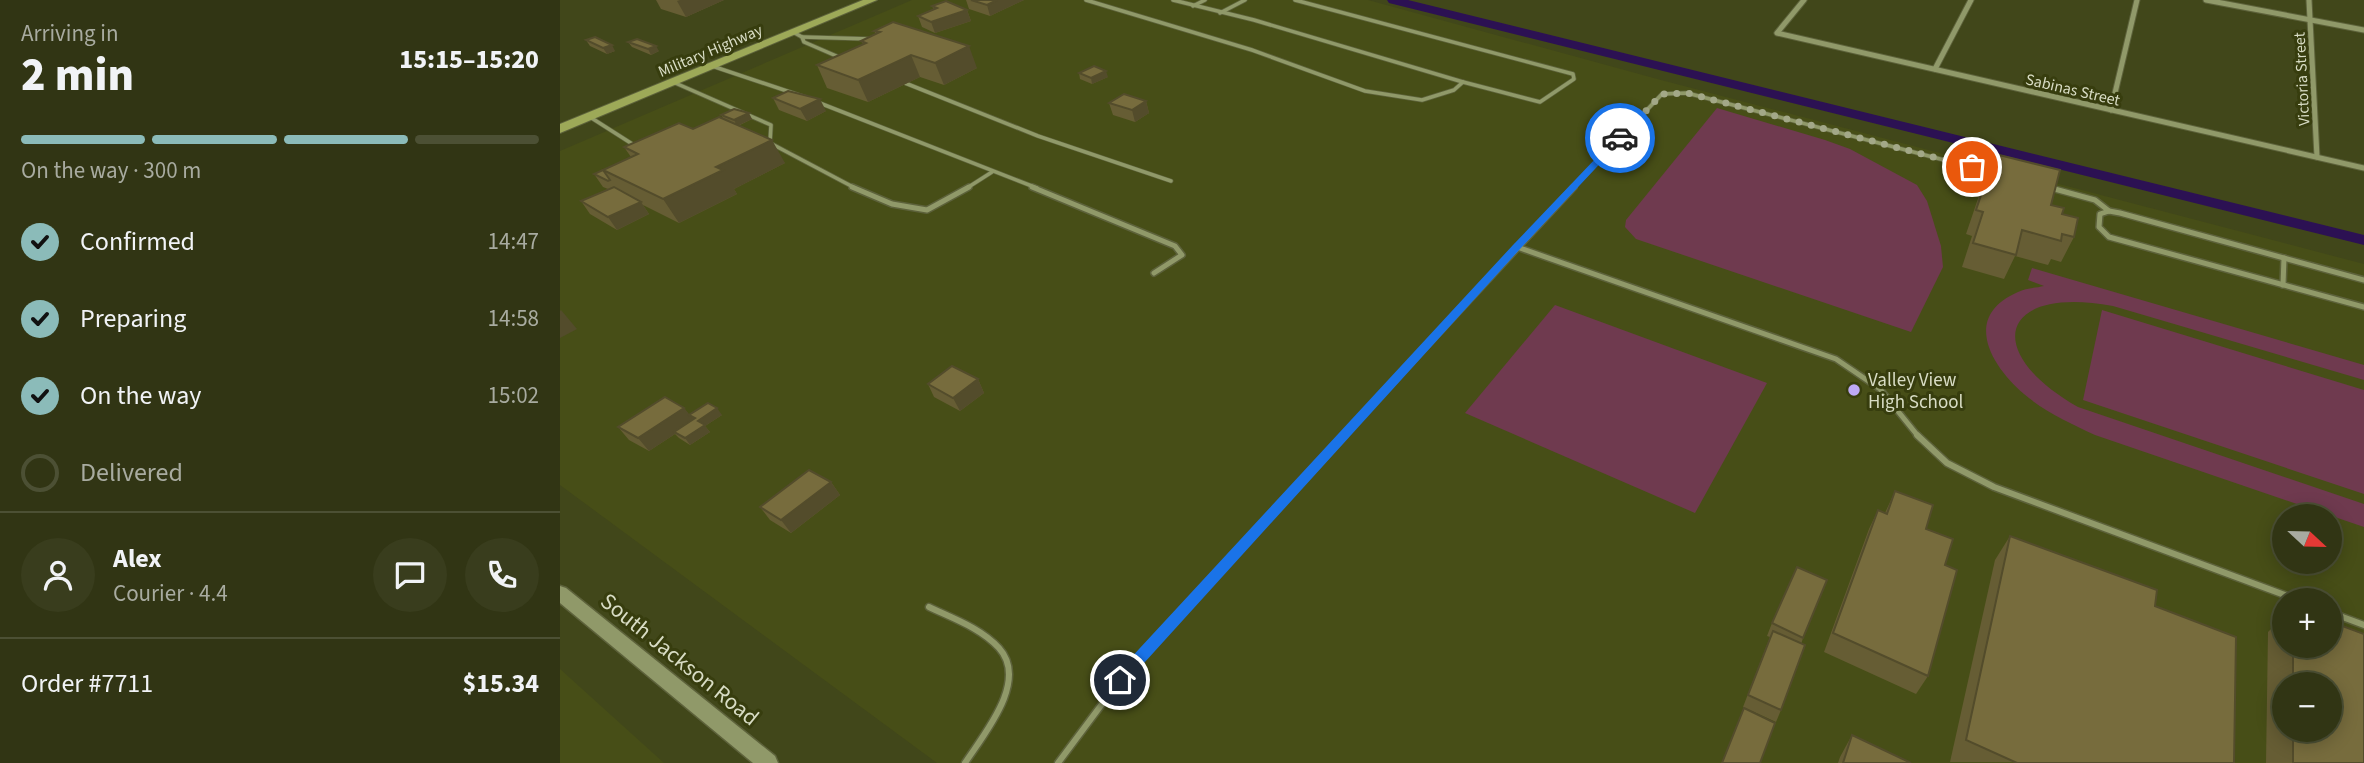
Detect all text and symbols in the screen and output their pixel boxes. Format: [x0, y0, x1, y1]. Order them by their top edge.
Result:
text: Arriving in [21, 17, 119, 50]
street label: Military Highway [655, 19, 766, 83]
street label: Victoria Street [2289, 31, 2315, 126]
text: 15:15–15:20 [399, 41, 539, 78]
text: 2 min [21, 43, 134, 108]
street label: Sabinas Street [2023, 68, 2123, 112]
courier [1585, 103, 1655, 173]
icon: car [1601, 119, 1639, 157]
pin [1942, 137, 2002, 197]
icon: bag [1953, 148, 1991, 186]
text: On the way · 300 m [21, 154, 201, 187]
icon: check [21, 223, 59, 261]
text: Confirmed [80, 223, 195, 260]
text: 14:47 [488, 225, 539, 258]
icon: check [21, 300, 59, 338]
text: Preparing [80, 300, 186, 337]
text: 14:58 [488, 302, 539, 335]
place label: Valley View High School [1868, 367, 1964, 416]
icon: check [21, 377, 59, 415]
text: On the way [80, 377, 201, 414]
text: 15:02 [488, 379, 539, 412]
marker: Valley View High School [1846, 382, 1862, 398]
text: Delivered [80, 454, 183, 491]
north arrow [2272, 504, 2342, 574]
map controls [2272, 504, 2342, 742]
button: person [21, 538, 95, 612]
button: chat [373, 538, 447, 612]
button: phone [465, 538, 539, 612]
text: Alex [113, 540, 162, 577]
text: Courier · 4.4 [113, 577, 228, 610]
street label: South Jackson Road [593, 585, 766, 734]
button: + [2272, 588, 2342, 658]
pin [1090, 650, 1150, 710]
icon: home [1101, 661, 1139, 699]
text: Order #7711 [21, 665, 153, 702]
text: $15.34 [463, 665, 539, 702]
button: − [2272, 672, 2342, 742]

